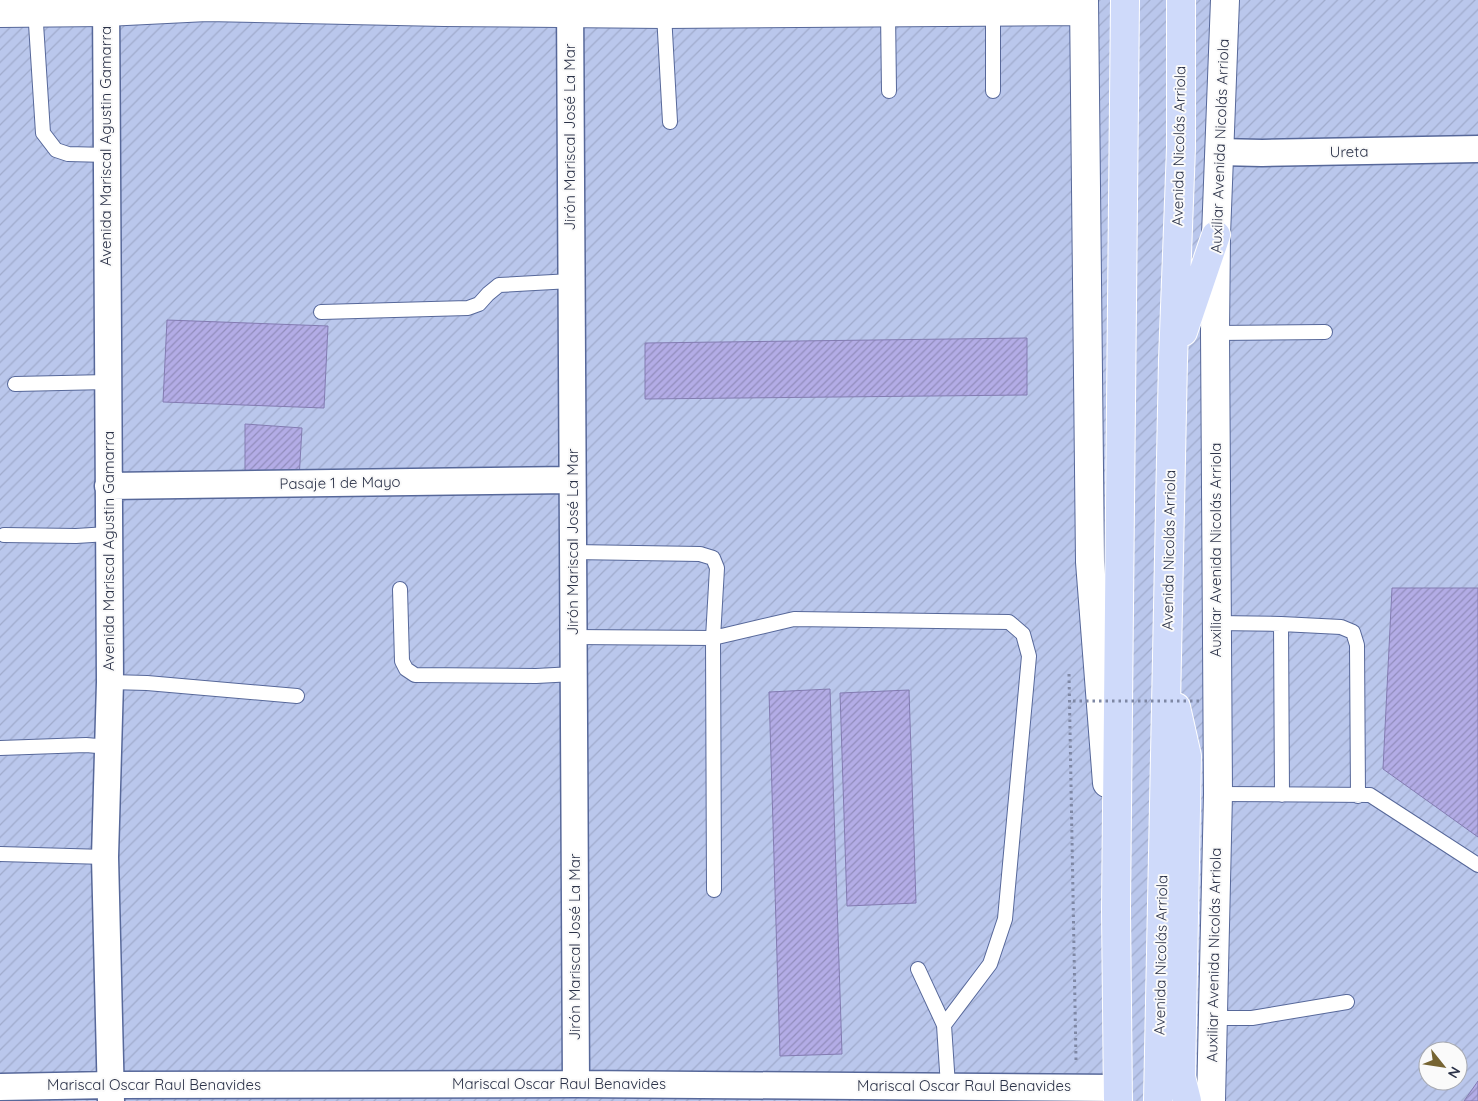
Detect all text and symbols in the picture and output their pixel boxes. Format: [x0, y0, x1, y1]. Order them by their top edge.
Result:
street label: Avenida Mariscal Agustin Gamarra [96, 26, 115, 266]
street label: Auxiliar Avenida Nicolás Arriola [1206, 38, 1233, 254]
street label: Jirón Mariscal José La Mar [560, 43, 579, 231]
street label: Avenida Nicolás Arriola [1168, 66, 1189, 226]
street label: Ureta [1329, 142, 1369, 161]
street label: Avenida Mariscal Agustin Gamarra [99, 431, 118, 671]
street label: Auxiliar Avenida Nicolás Arriola [1206, 443, 1225, 657]
street label: Jirón Mariscal José La Mar [563, 448, 582, 636]
street label: Avenida Nicolás Arriola [1158, 470, 1179, 630]
street label: Pasaje 1 de Mayo [279, 472, 401, 493]
street label: Auxiliar Avenida Nicolás Arriola [1202, 848, 1225, 1062]
street label: Jirón Mariscal José La Mar [565, 853, 584, 1041]
street label: Avenida Nicolás Arriola [1150, 875, 1171, 1035]
north arrow [1418, 1041, 1468, 1091]
text: N [1444, 1064, 1465, 1081]
street label: Mariscal Oscar Raul Benavides [452, 1074, 666, 1093]
street label: Mariscal Oscar Raul Benavides [47, 1075, 261, 1094]
street label: Mariscal Oscar Raul Benavides [857, 1076, 1071, 1095]

